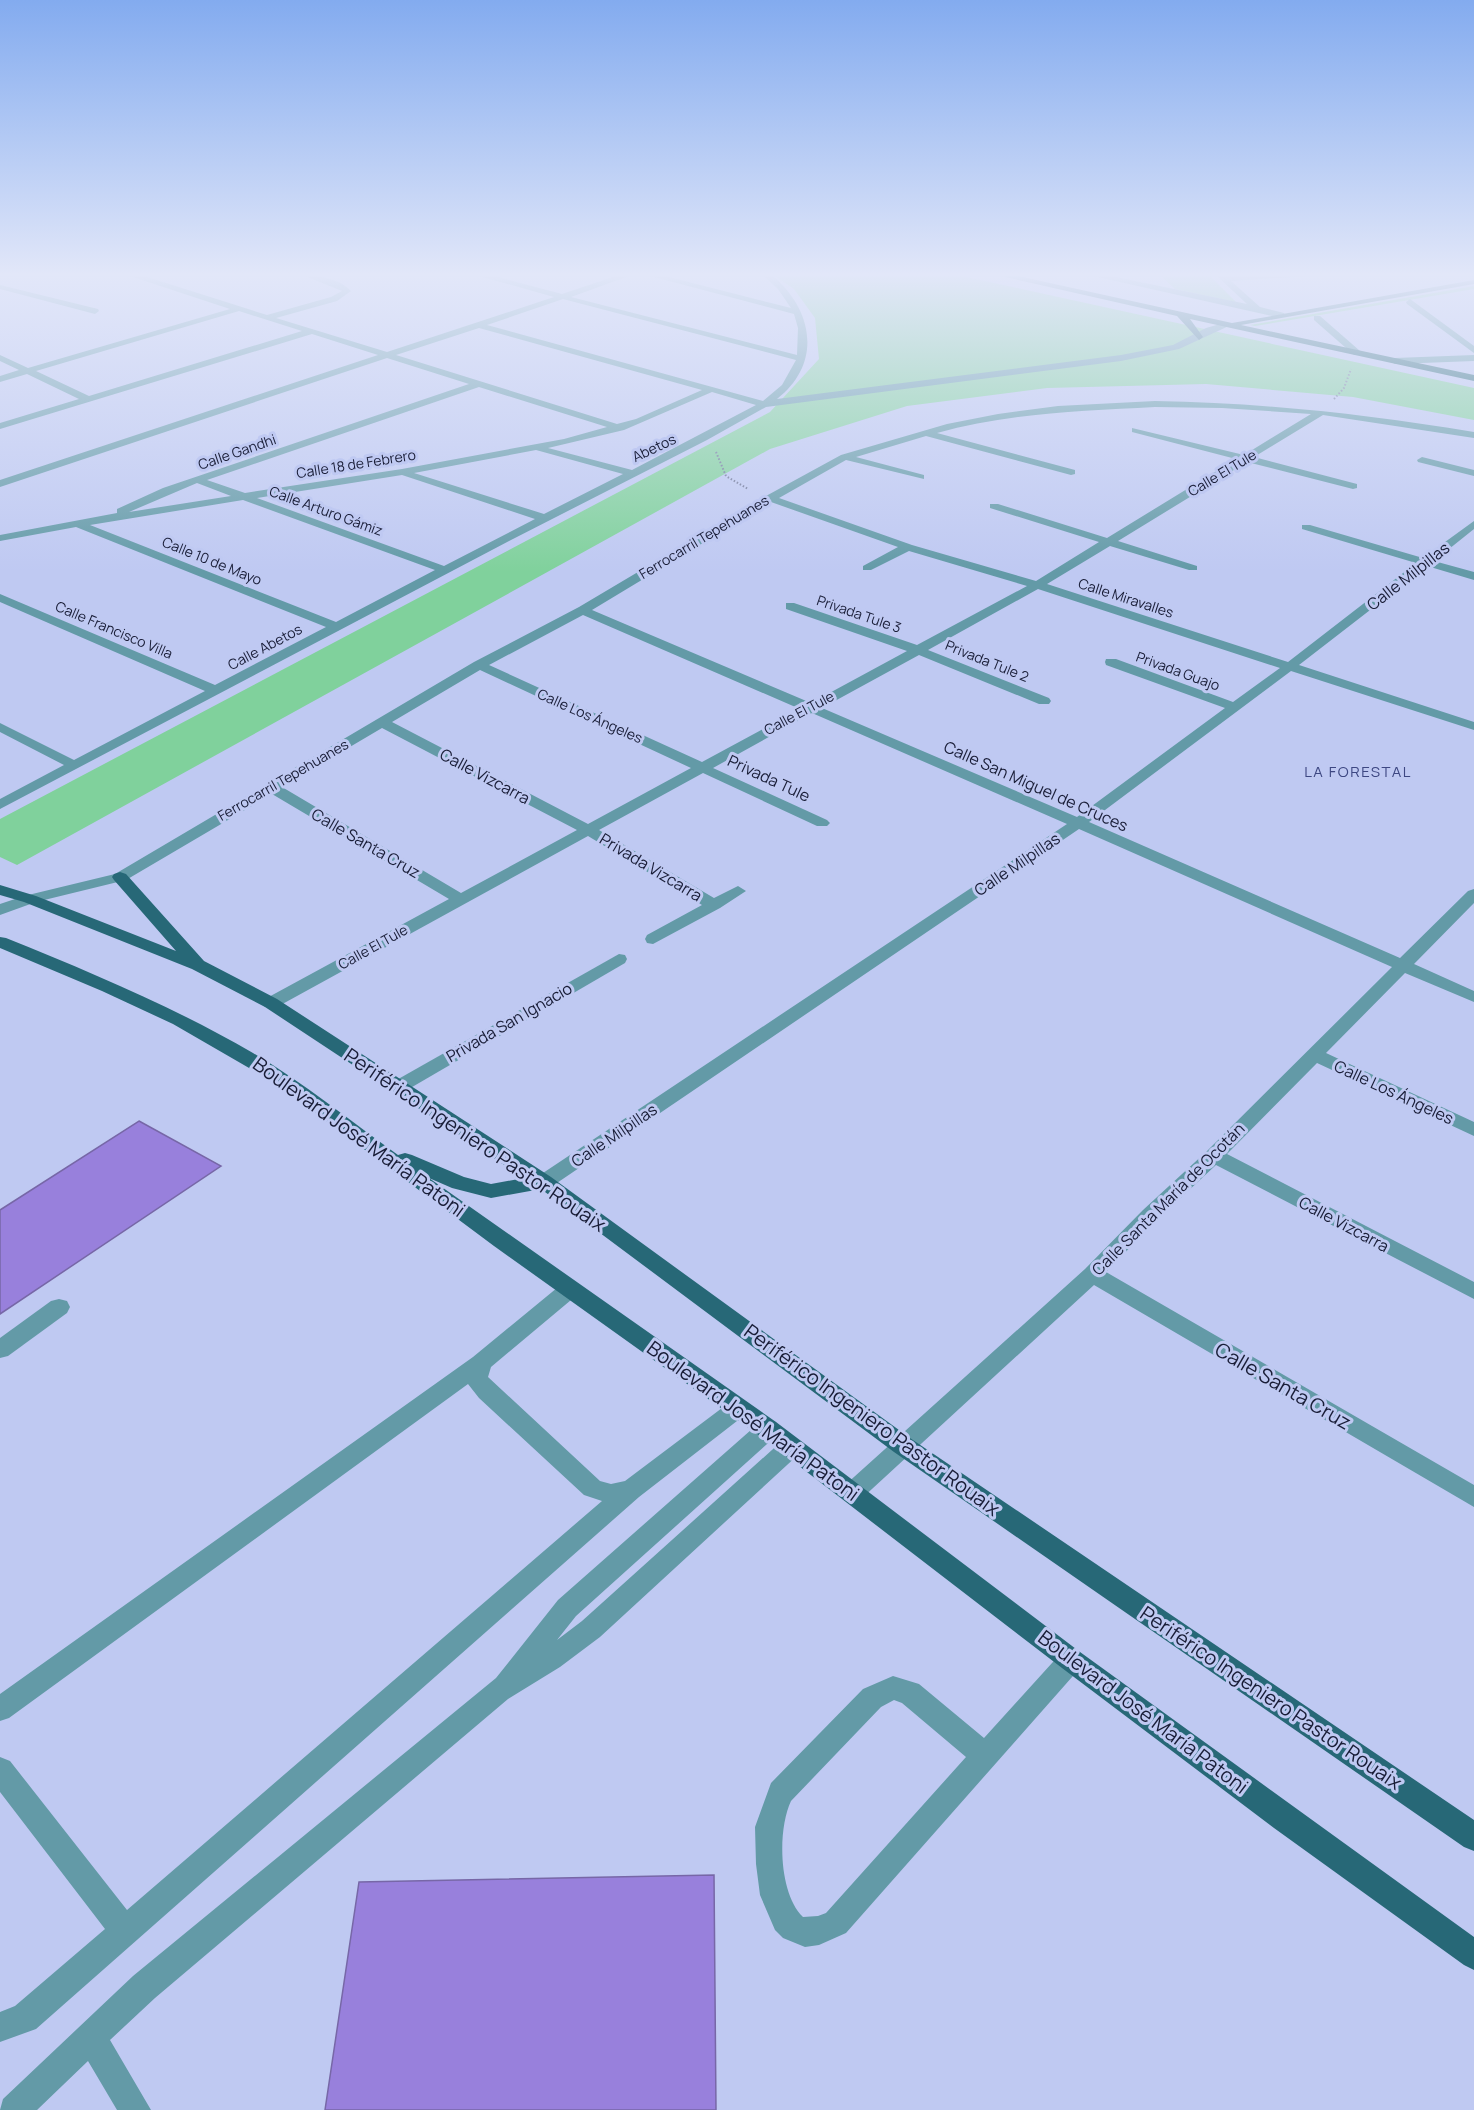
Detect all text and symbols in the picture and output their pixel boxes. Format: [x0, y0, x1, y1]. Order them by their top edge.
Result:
street label: Calle Gandhi [195, 429, 278, 474]
street label: Abetos [629, 429, 679, 466]
street label: Calle 18 de Febrero [295, 445, 417, 482]
street label: Calle El Tule [1184, 445, 1260, 500]
street label: Calle Arturo Gámiz [267, 481, 385, 540]
street label: Ferrocarril Tepehuanes [635, 490, 772, 583]
street label: Calle 10 de Mayo [160, 532, 265, 589]
street label: Calle Milpillas [1362, 537, 1454, 615]
street label: Calle Miravalles [1076, 573, 1176, 622]
street label: Privada Tule 3 [814, 590, 904, 637]
street label: Calle Francisco Villa [53, 596, 176, 663]
street label: Calle Abetos [224, 619, 305, 674]
street label: Privada Tule 2 [943, 635, 1032, 686]
street label: Privada Guajo [1134, 647, 1223, 694]
street label: Calle Los Ángeles [535, 684, 646, 747]
street label: Calle El Tule [760, 686, 837, 739]
street label: Ferrocarril Tepehuanes [214, 734, 352, 825]
street label: Calle San Miguel de Cruces [940, 735, 1132, 837]
street label: Calle Vizcarra [436, 743, 534, 809]
street label: Privada Tule [724, 749, 814, 807]
district label: LA FORESTAL [1304, 761, 1412, 782]
street label: Calle Santa Cruz [308, 803, 424, 883]
street label: Calle Milpillas [970, 827, 1064, 901]
street label: Privada Vizcarra [596, 828, 706, 906]
street label: Calle El Tule [335, 920, 411, 973]
street label: Privada San Ignacio [442, 977, 576, 1067]
street label: Periférico Ingeniero Pastor Rouaix [339, 1042, 612, 1238]
street label: Boulevard José María Patoni [248, 1050, 471, 1223]
street label: Calle Los Ángeles [1331, 1055, 1457, 1129]
street label: Calle Milpillas [567, 1098, 661, 1172]
street label: Calle Santa María de Ocotán [1087, 1118, 1249, 1280]
street label: Calle Vizcarra [1295, 1191, 1393, 1257]
street label: Periférico Ingeniero Pastor Rouaix [739, 1318, 1006, 1522]
street label: Boulevard José María Patoni [642, 1334, 865, 1507]
street label: Calle Santa Cruz [1210, 1336, 1356, 1435]
street label: Periférico Ingeniero Pastor Rouaix [1135, 1600, 1408, 1796]
street label: Boulevard José María Patoni [1033, 1624, 1254, 1799]

